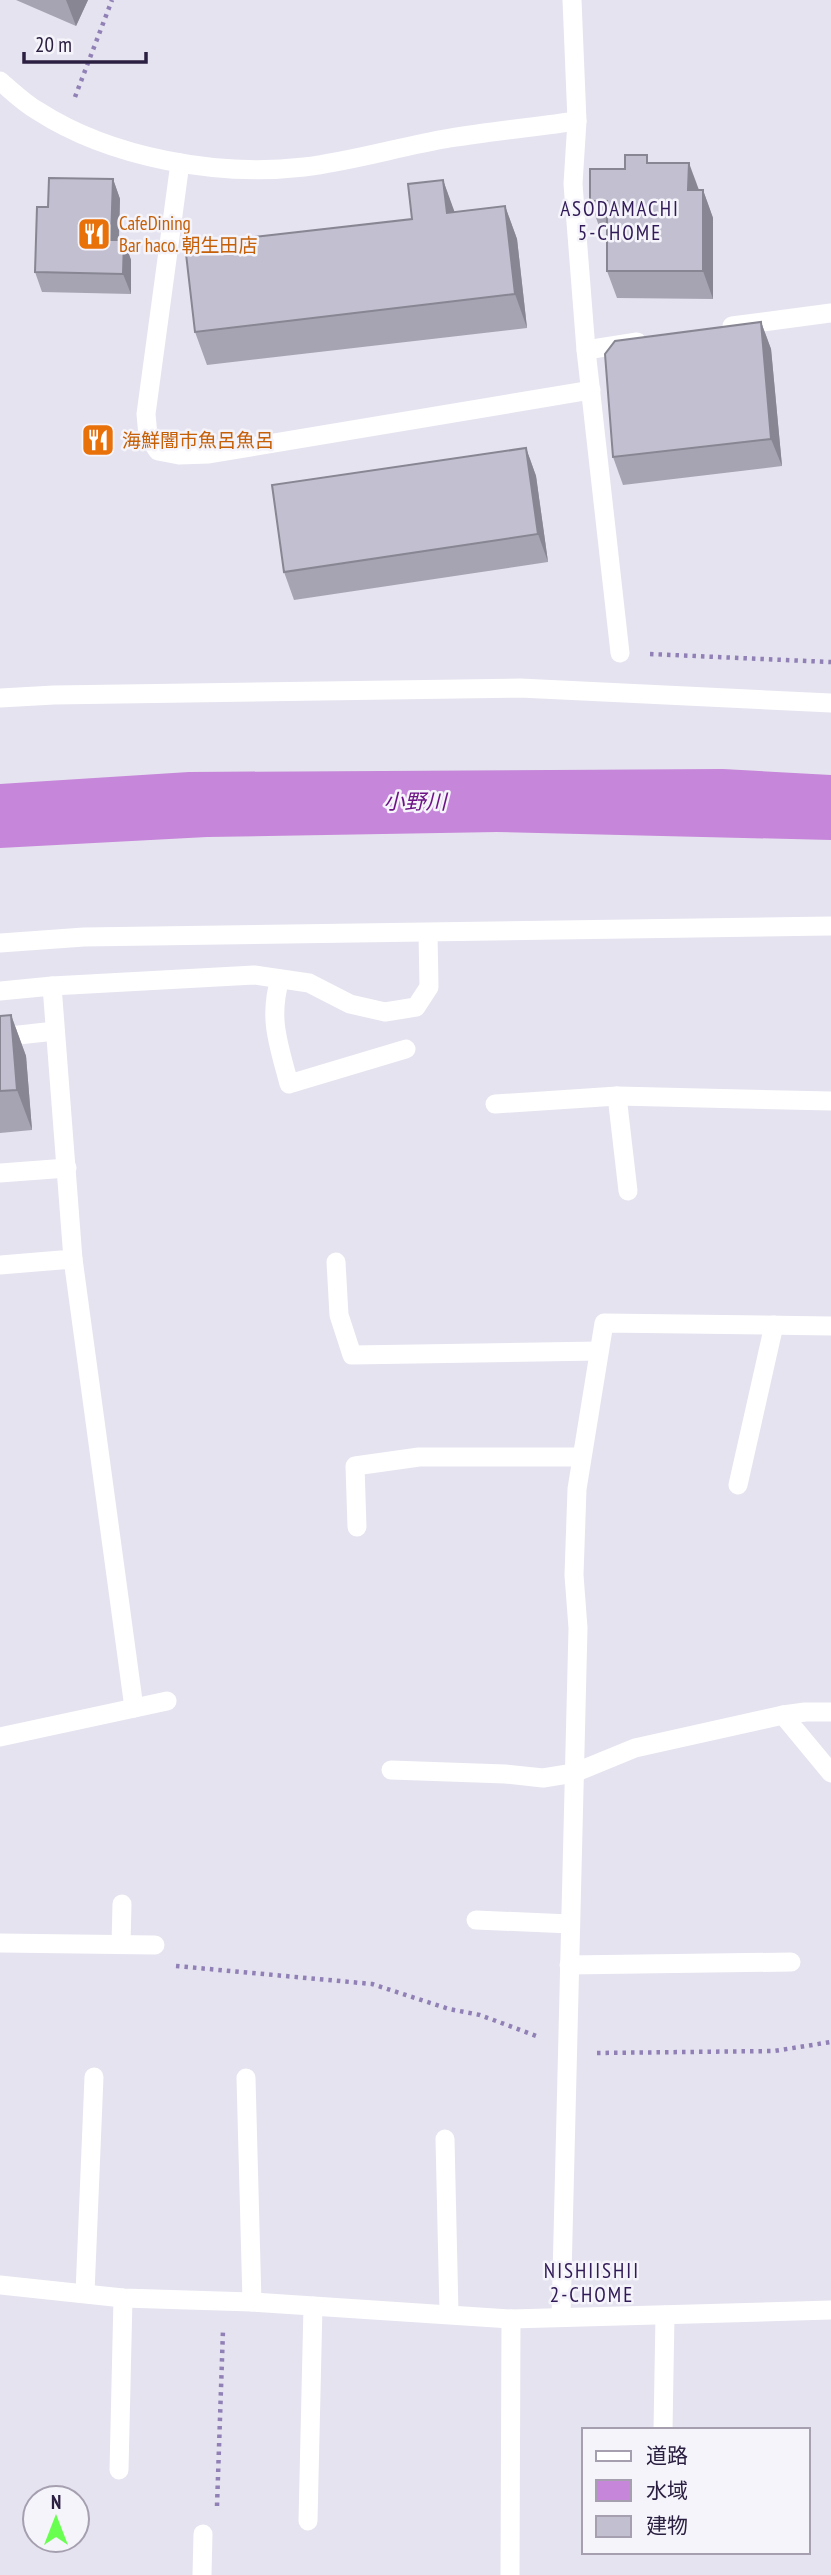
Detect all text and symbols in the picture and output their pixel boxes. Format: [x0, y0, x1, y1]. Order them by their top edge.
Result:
scale bar [24, 21, 147, 65]
text: 20 m [35, 31, 72, 58]
district label: ASODAMACHI 5-CHOME [560, 195, 680, 246]
place label: CafeDining Bar haco. 朝生田店 [119, 211, 258, 257]
restaurant icon: CafeDining Bar haco. 朝生田店 [75, 215, 113, 253]
restaurant icon: 海鮮闇市魚呂魚呂 [79, 421, 117, 459]
place label: 海鮮闇市魚呂魚呂 [122, 428, 274, 452]
water label: 小野川 [384, 788, 448, 815]
district label: NISHIISHII 2-CHOME [544, 2257, 640, 2308]
legend [582, 2428, 810, 2554]
text: 道路 [646, 2442, 688, 2469]
text: 水域 [646, 2477, 688, 2504]
north arrow [21, 2484, 91, 2554]
text: N [51, 2490, 61, 2514]
text: 建物 [646, 2512, 688, 2539]

